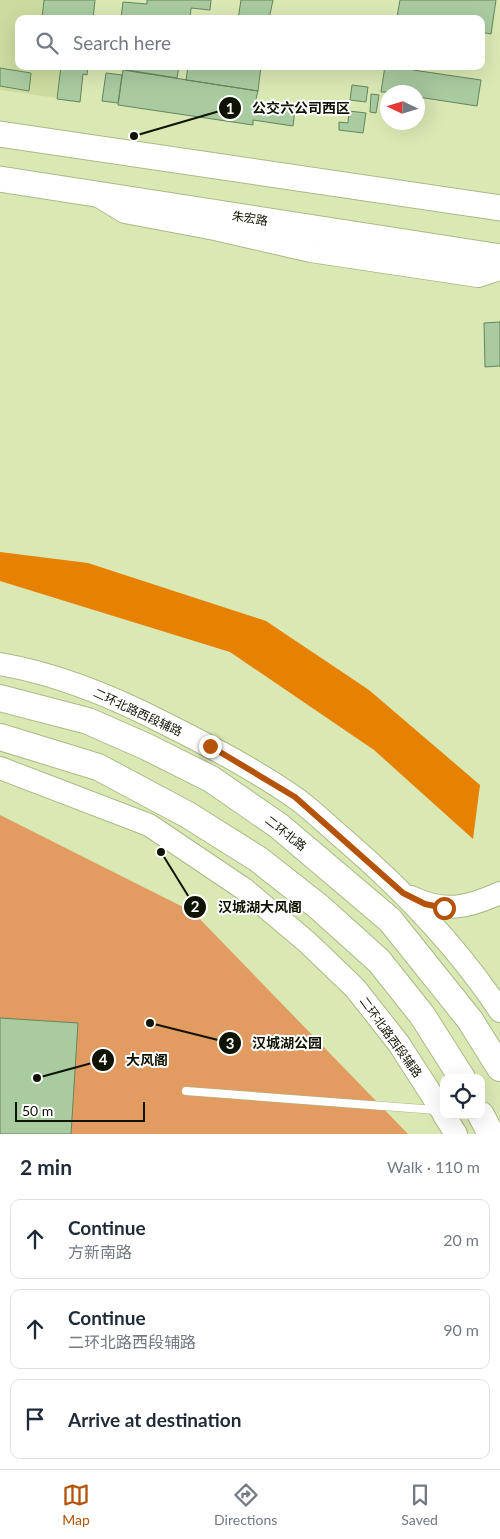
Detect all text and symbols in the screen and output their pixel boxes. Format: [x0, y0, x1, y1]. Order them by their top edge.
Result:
search box [15, 15, 485, 70]
icon: search [33, 29, 61, 57]
text: Search here [73, 31, 171, 54]
north arrow [380, 85, 425, 130]
callout: 公交六公司西区 [217, 94, 360, 123]
text: 1 [226, 99, 234, 117]
text: 公交六公司西区 [252, 99, 350, 116]
street label: 朱宏路 [231, 208, 269, 228]
street label: 二环北路西段辅路 [91, 685, 185, 739]
route end [199, 735, 222, 758]
street label: 二环北路 [262, 812, 310, 854]
callout: 汉城湖大风阁 [183, 893, 312, 922]
text: 2 [191, 897, 200, 915]
route start [433, 897, 456, 920]
text: 汉城湖大风阁 [218, 898, 302, 915]
street label: 二环北路西段辅路 [357, 994, 425, 1080]
callout: 汉城湖公园 [217, 1029, 332, 1058]
text: 3 [226, 1034, 234, 1052]
text: 汉城湖公园 [252, 1034, 322, 1051]
callout: 大风阁 [91, 1046, 178, 1075]
text: 4 [99, 1050, 108, 1068]
text: 大风阁 [126, 1051, 168, 1068]
map controls [440, 1074, 485, 1119]
button: locate [440, 1074, 485, 1119]
scale bar [15, 1099, 145, 1122]
text: 50 m [22, 1102, 53, 1119]
text: 2 min [20, 1154, 72, 1179]
text: Walk · 110 m [387, 1157, 480, 1176]
text: Continue [68, 1216, 146, 1239]
icon: ahead [21, 1225, 49, 1253]
text: 20 m [443, 1230, 479, 1249]
text: 方新南路 [68, 1242, 132, 1261]
text: Continue [68, 1306, 146, 1329]
icon: ahead [21, 1315, 49, 1343]
text: 90 m [443, 1320, 479, 1339]
text: 二环北路西段辅路 [68, 1332, 196, 1351]
icon: arrive [21, 1405, 49, 1433]
text: Arrive at destination [68, 1408, 241, 1431]
tab: Map [62, 1481, 90, 1528]
tab: Directions [214, 1481, 277, 1528]
tab: Saved [401, 1481, 438, 1528]

